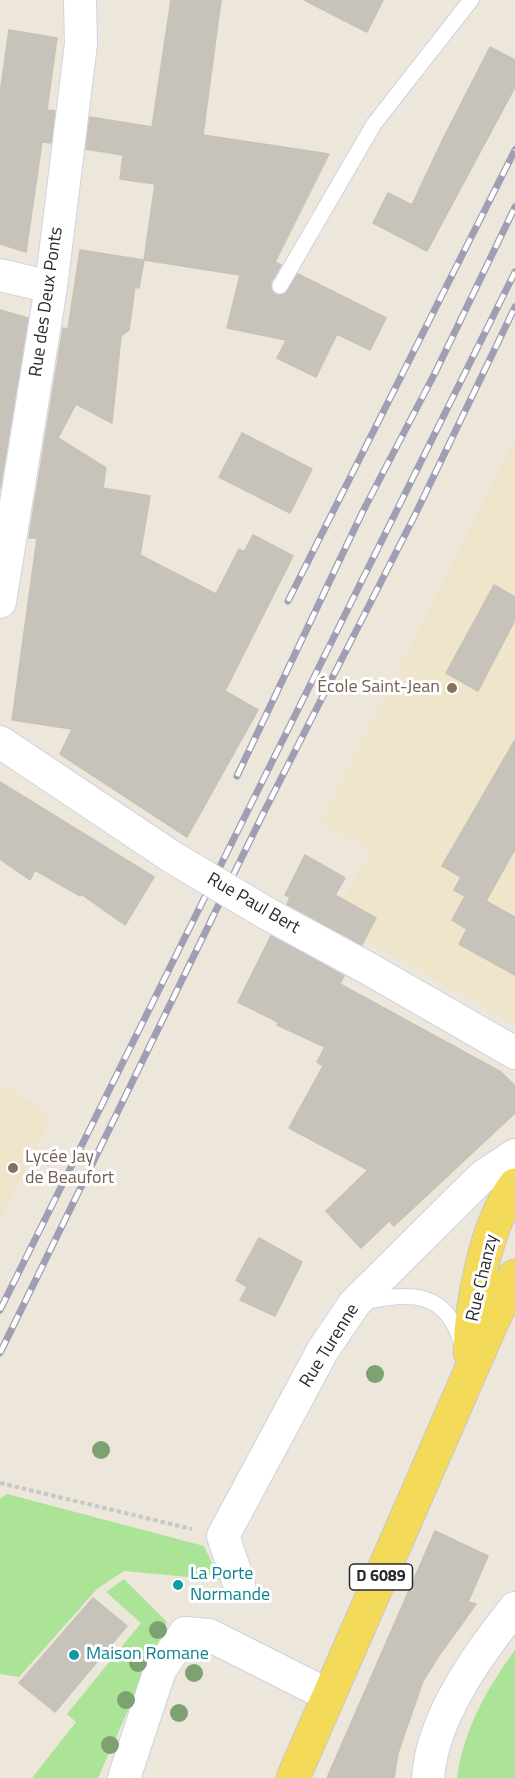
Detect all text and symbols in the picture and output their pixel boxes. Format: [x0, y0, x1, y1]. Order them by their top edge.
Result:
street label: Rue des Deux Ponts [26, 226, 68, 378]
place label: École Saint-Jean [317, 677, 440, 699]
marker: École Saint-Jean [445, 681, 459, 695]
street label: Rue Paul Bert [203, 869, 303, 939]
place label: Lycée Jay de Beaufort [25, 1147, 114, 1190]
marker: Lycée Jay de Beaufort [6, 1161, 20, 1175]
street label: Rue Chanzy [463, 1232, 503, 1324]
street label: Rue Turenne [296, 1300, 364, 1392]
place label: La Porte Normande [190, 1564, 270, 1606]
road number: D 6089 [350, 1564, 412, 1590]
marker: La Porte Normande [171, 1578, 185, 1592]
place label: Maison Romane [86, 1644, 209, 1666]
marker: Maison Romane [67, 1648, 81, 1662]

